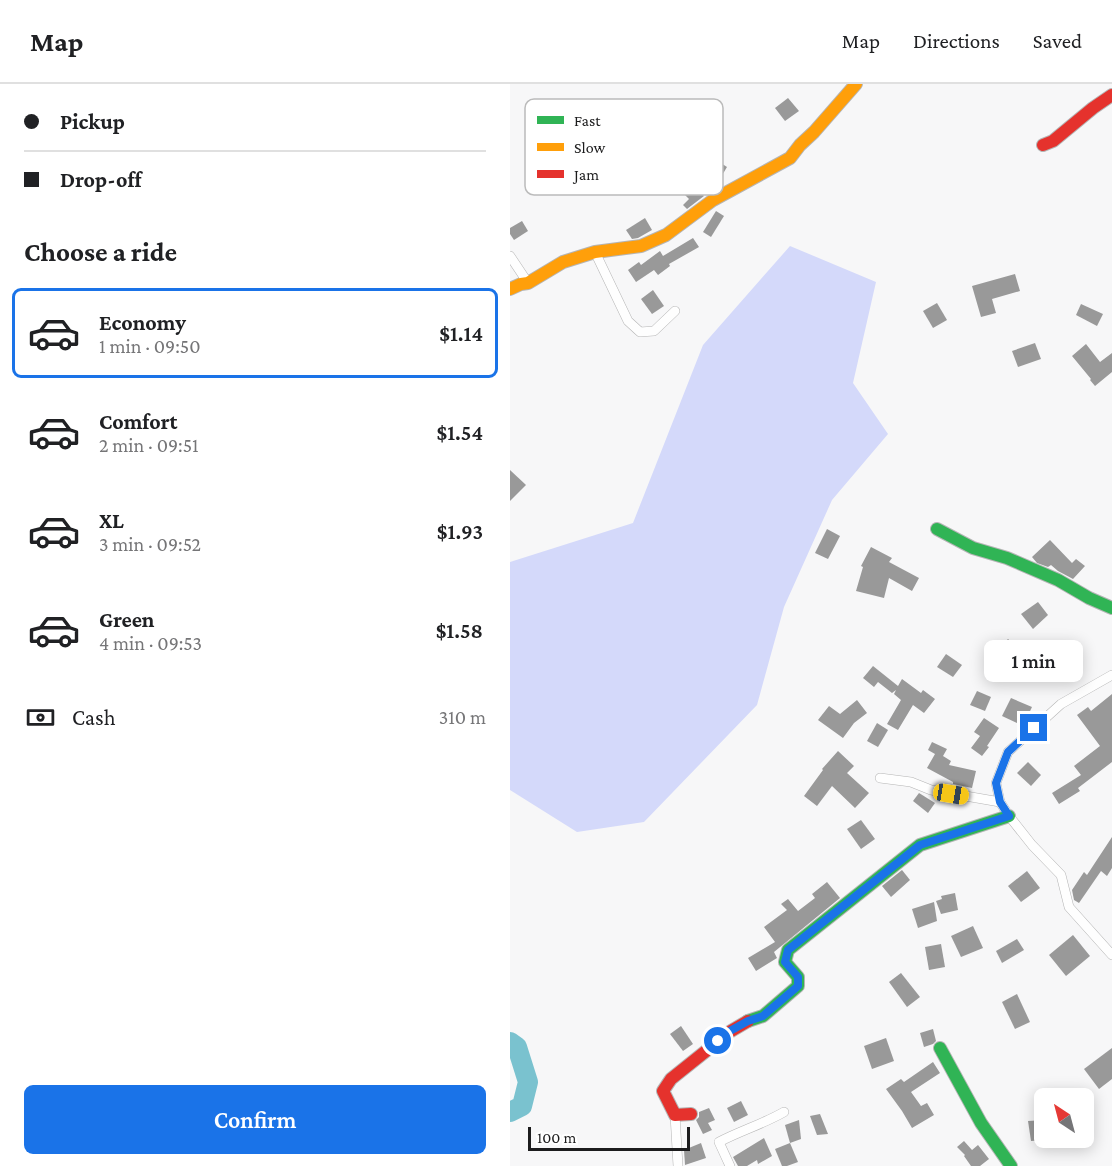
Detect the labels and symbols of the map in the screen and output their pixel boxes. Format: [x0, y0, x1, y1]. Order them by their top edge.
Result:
legend [525, 99, 723, 195]
text: Fast [574, 112, 601, 129]
text: Slow [574, 139, 606, 156]
text: Jam [572, 166, 599, 184]
callout: 1 min [984, 641, 1084, 683]
route end [1020, 714, 1047, 741]
car [932, 782, 970, 806]
route start [704, 1027, 731, 1054]
north arrow [1034, 1088, 1094, 1148]
scale bar [528, 1124, 690, 1152]

